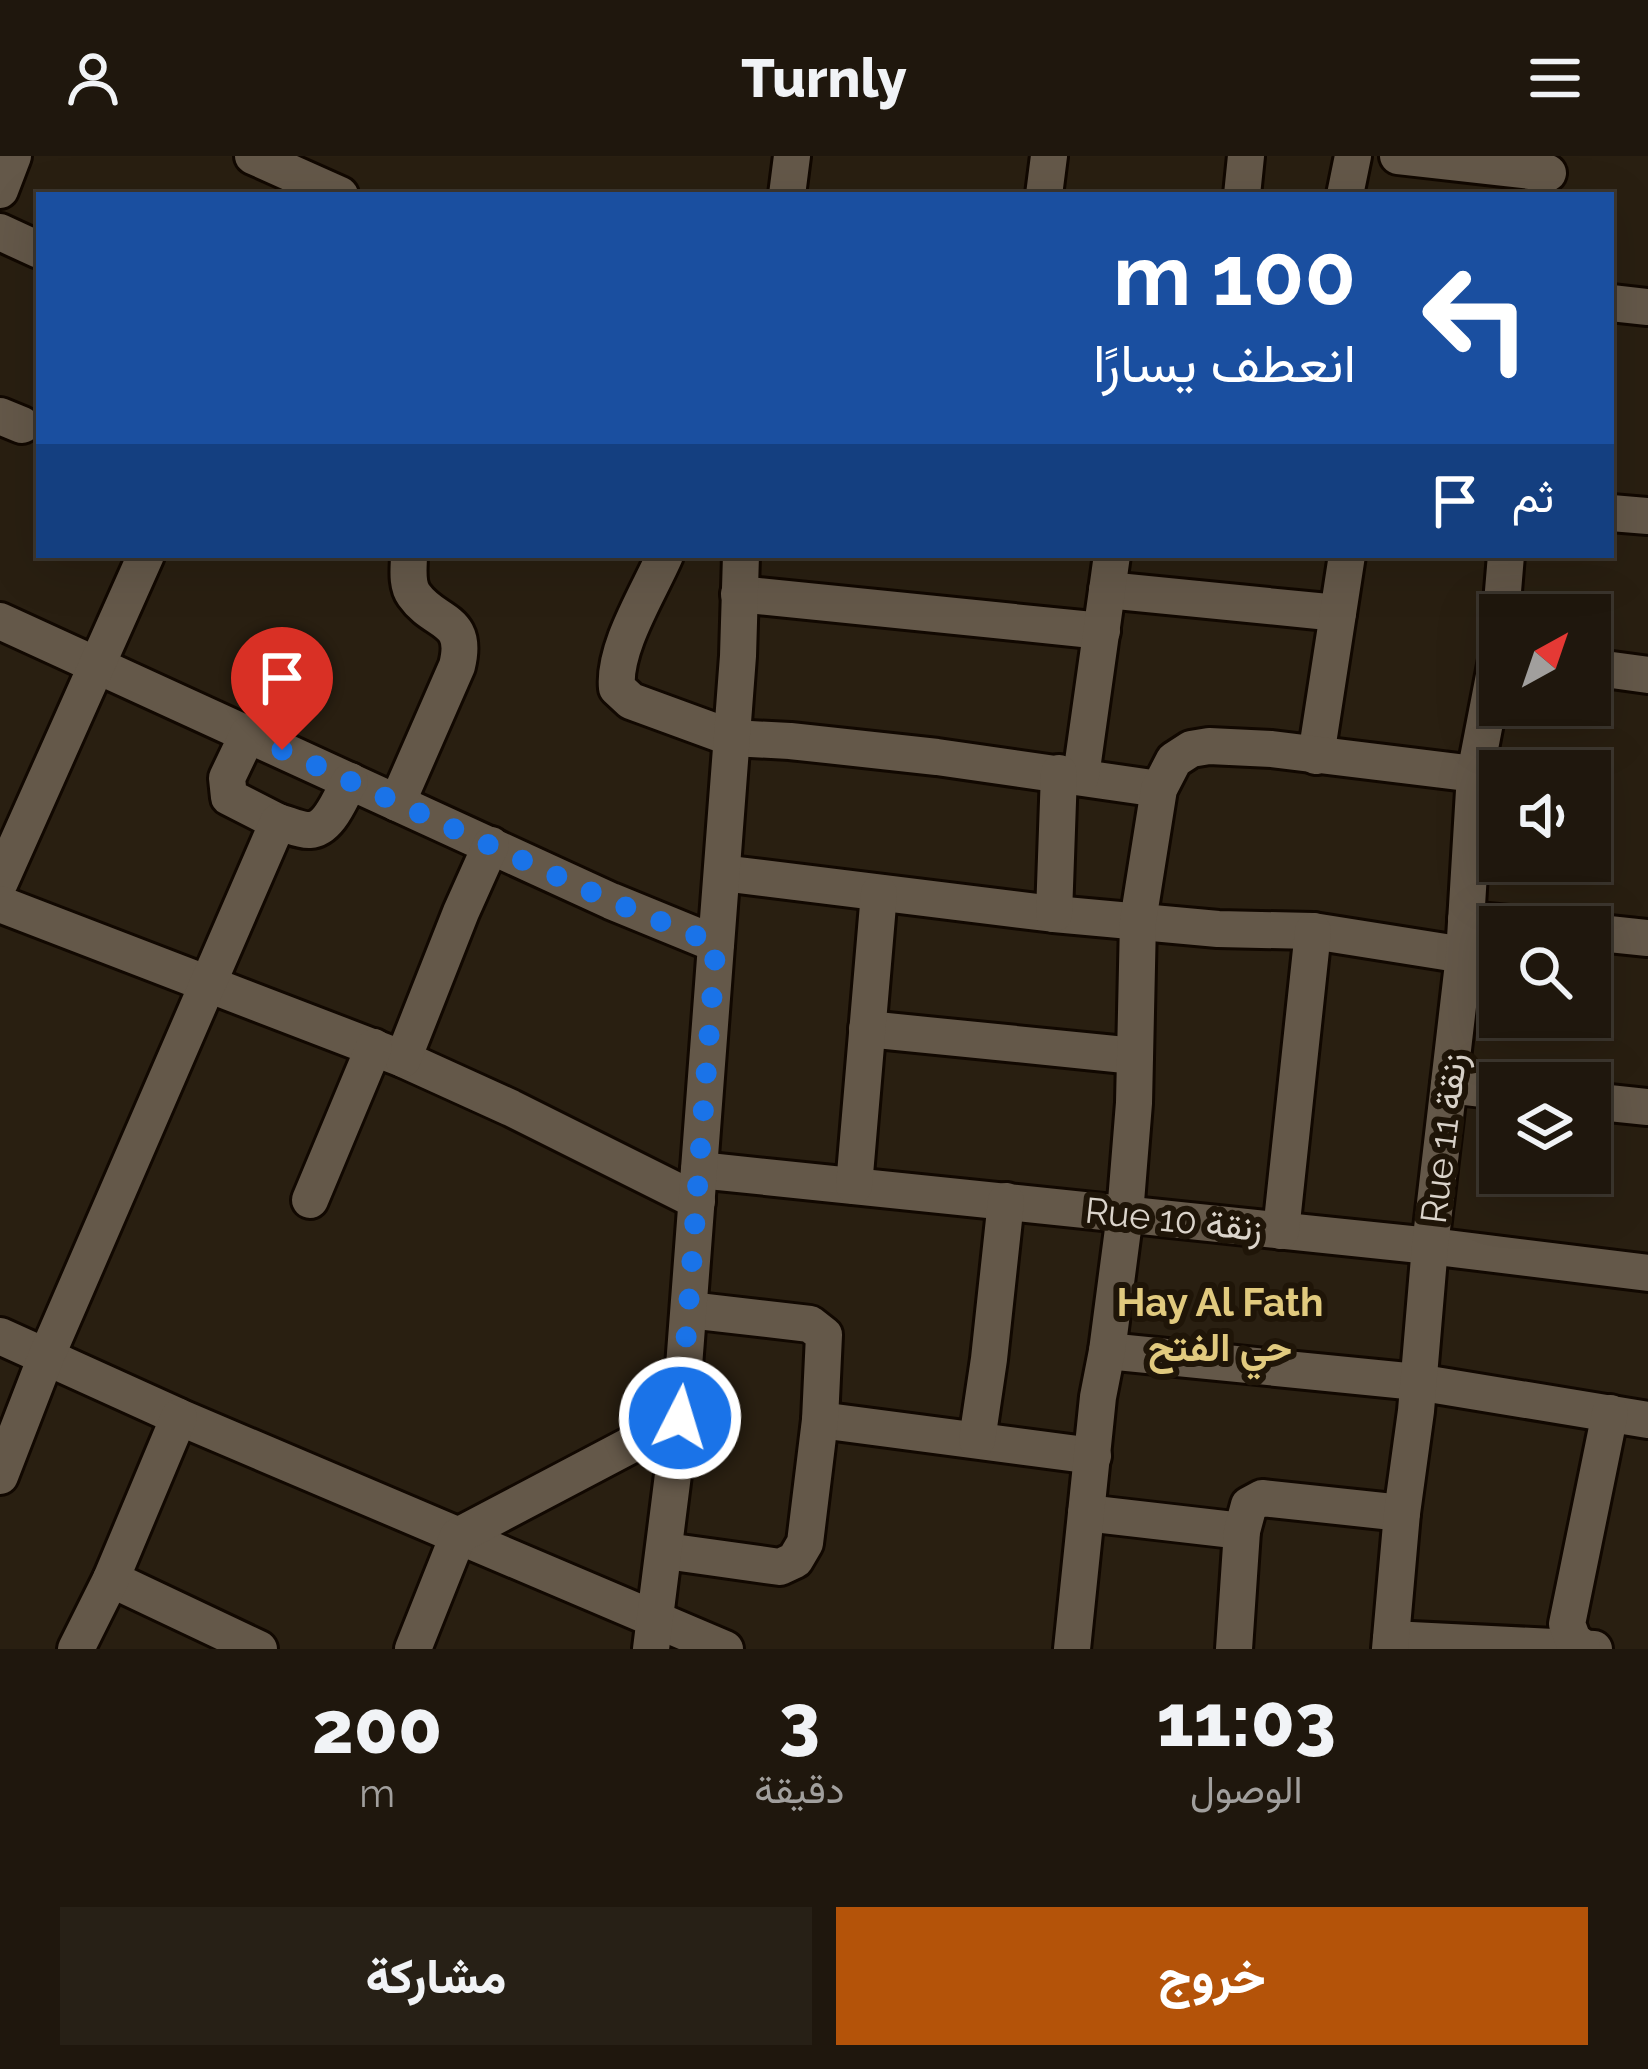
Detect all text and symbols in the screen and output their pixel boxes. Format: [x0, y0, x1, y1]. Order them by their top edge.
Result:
icon: person [60, 45, 126, 111]
icon: menu [1522, 45, 1588, 111]
text: Turnly [741, 46, 907, 110]
text: 100 m [1113, 226, 1356, 325]
icon: left [1398, 240, 1554, 396]
text: انعطف يسارًا [1093, 331, 1356, 395]
icon: arrive [1422, 468, 1488, 534]
text: ثم [1512, 470, 1554, 523]
north arrow [1479, 594, 1611, 726]
map controls [1479, 594, 1611, 1194]
pin [231, 627, 333, 750]
icon: arrive [249, 645, 315, 711]
button: sound [1479, 750, 1611, 882]
button: search [1479, 906, 1611, 1038]
street label: Rue 11 زنقة [1412, 1050, 1476, 1226]
button: layers [1479, 1062, 1611, 1194]
street label: Rue 10 زنقة [1083, 1189, 1265, 1251]
district label: Hay Al Fath حي الفتح [1116, 1279, 1324, 1380]
position arrow [617, 1355, 743, 1481]
text: 3 [779, 1678, 820, 1763]
text: 11:03 [1157, 1678, 1336, 1763]
text: 200 [312, 1685, 442, 1770]
text: دقيقة [754, 1766, 845, 1812]
text: الوصول [1190, 1766, 1303, 1812]
text: m [359, 1770, 395, 1816]
button: مشاركة [60, 1907, 812, 2045]
button: خروج [836, 1907, 1588, 2045]

